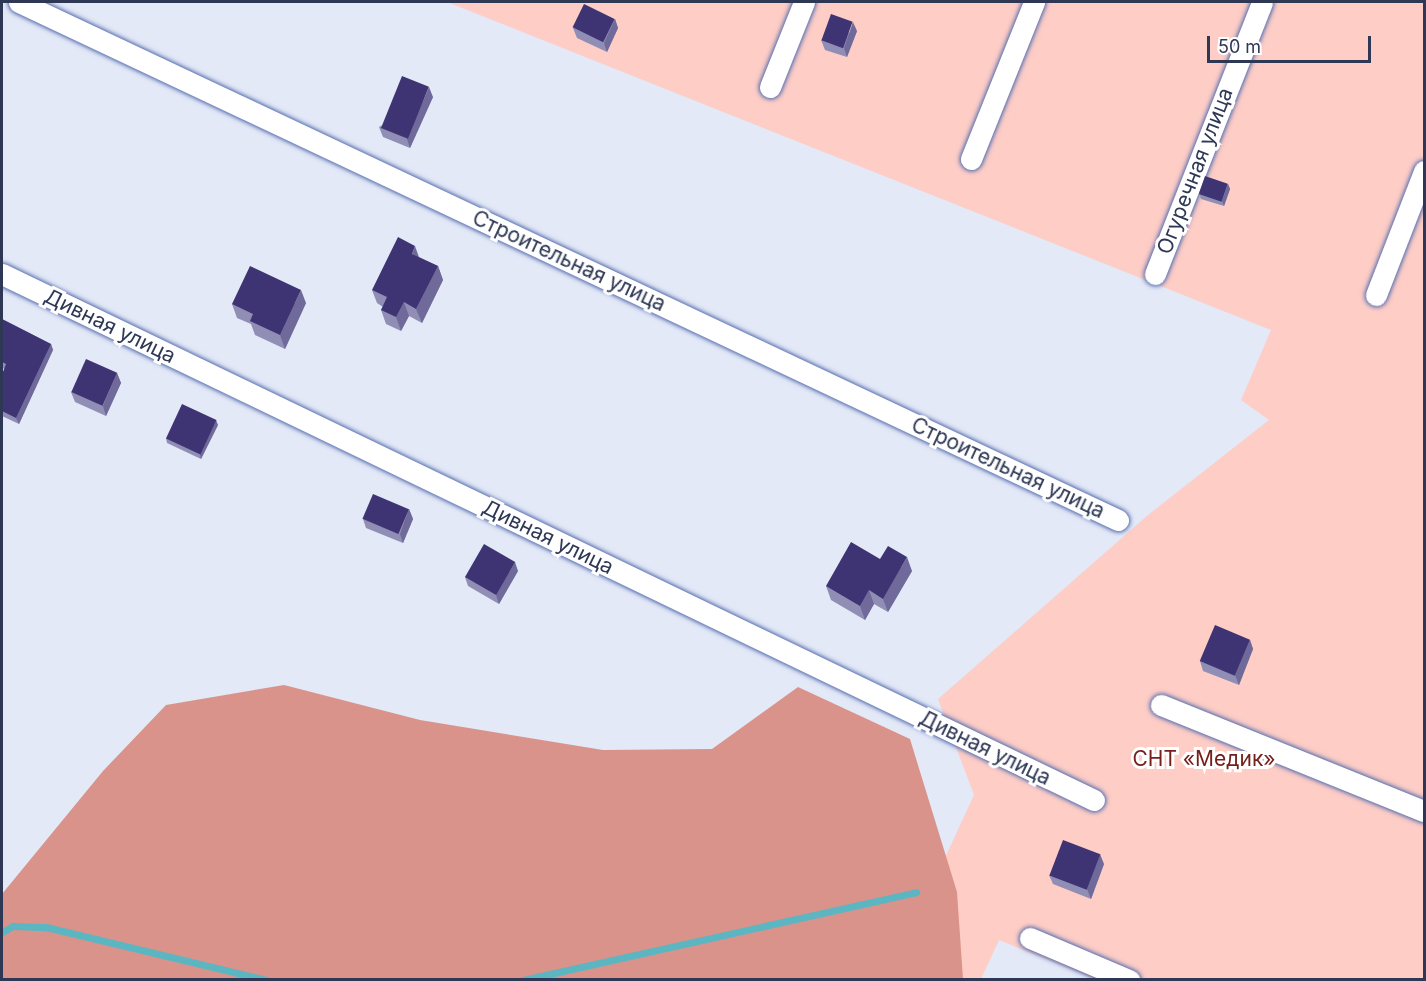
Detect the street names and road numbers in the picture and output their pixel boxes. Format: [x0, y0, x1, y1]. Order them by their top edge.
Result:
street label: Огуречная улица [1152, 84, 1238, 258]
street label: Строительная улица [468, 205, 670, 317]
street label: Дивная улица [40, 283, 180, 369]
street label: Строительная улица [907, 412, 1109, 524]
street label: Дивная улица [478, 494, 618, 580]
street label: Дивная улица [915, 705, 1055, 791]

